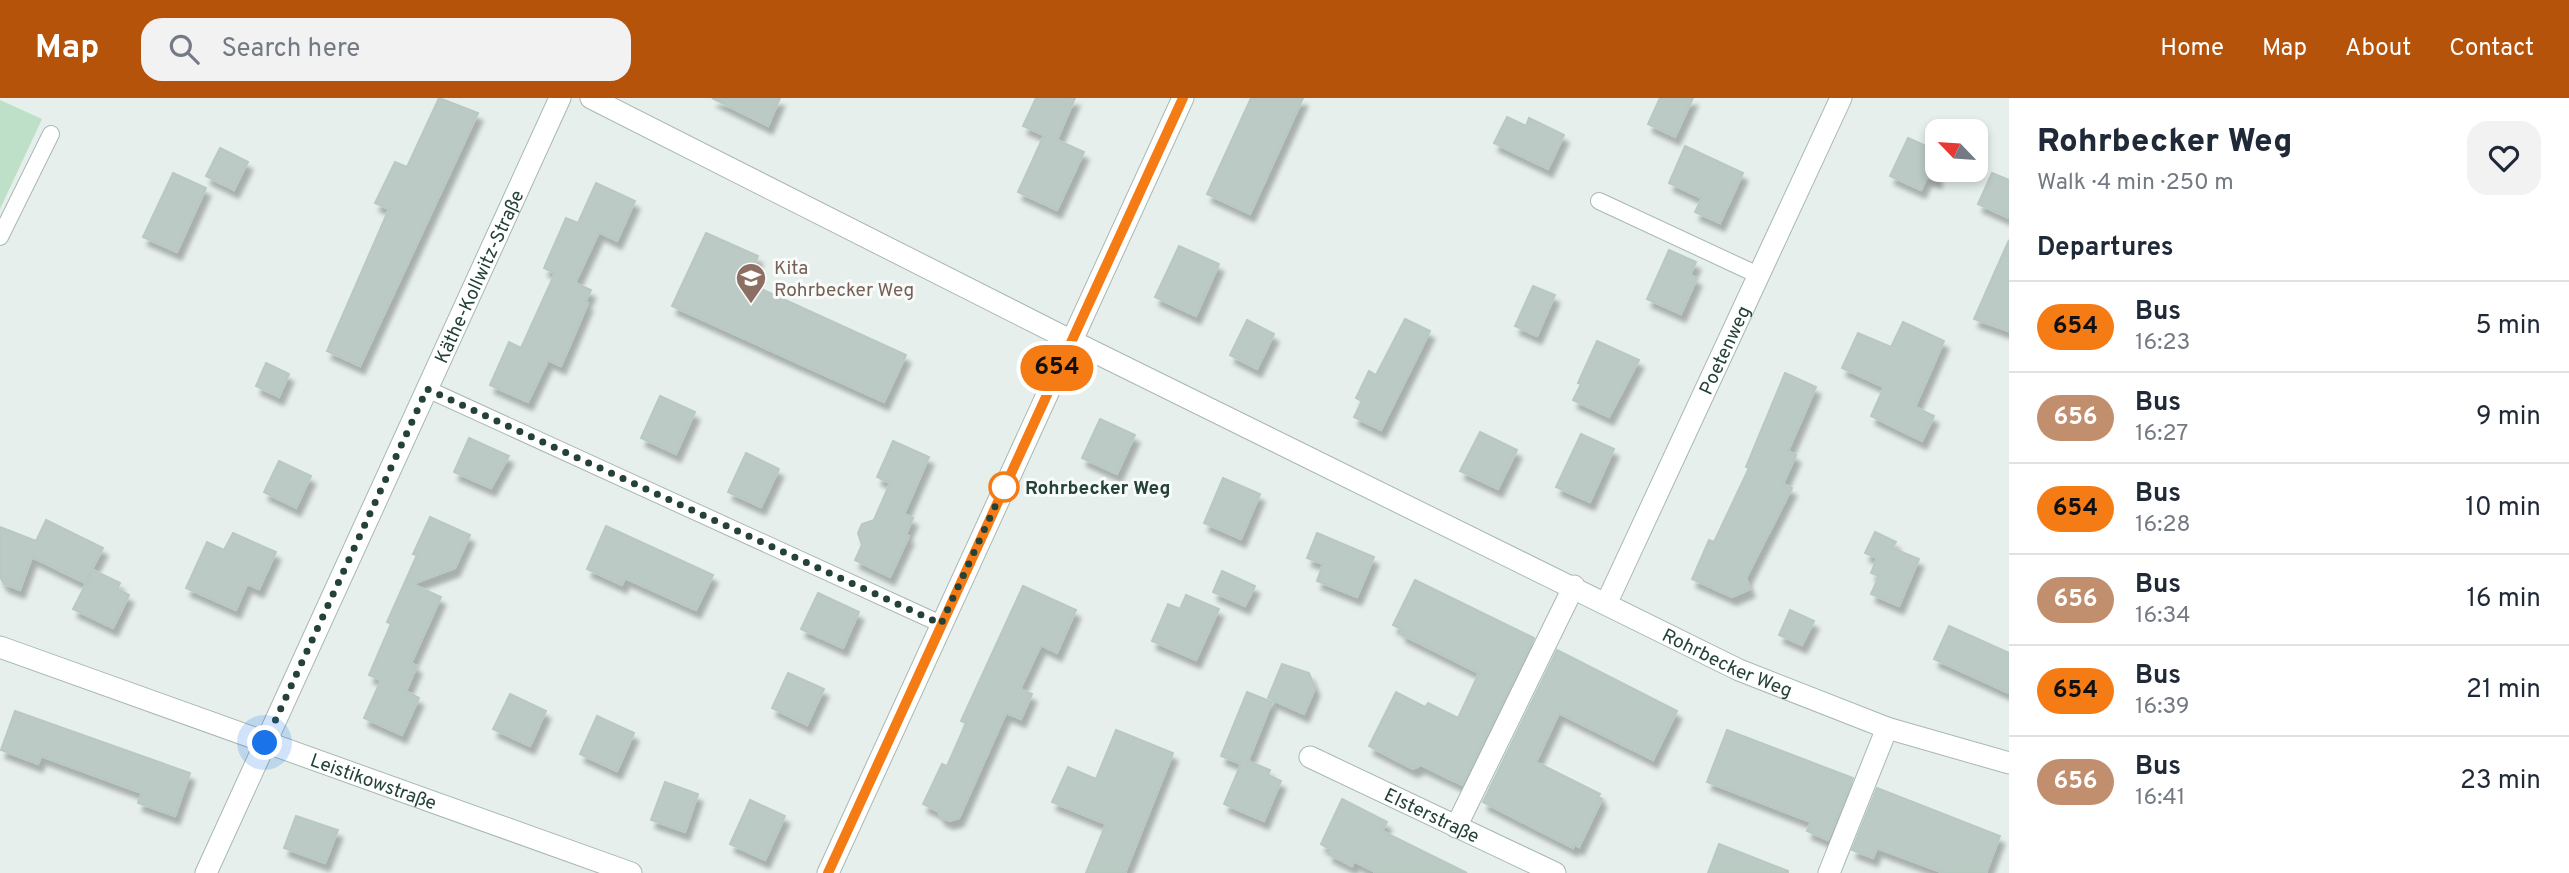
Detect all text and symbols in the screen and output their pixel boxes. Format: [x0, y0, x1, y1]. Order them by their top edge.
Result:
search box [141, 18, 631, 81]
text: Map [35, 28, 99, 70]
icon: search [165, 30, 203, 68]
text: Search here [221, 33, 360, 66]
text: Home [2160, 34, 2224, 64]
text: Map [2262, 34, 2307, 64]
text: About [2345, 34, 2411, 64]
text: Contact [2449, 34, 2534, 64]
north arrow [1925, 119, 1988, 182]
map controls [1925, 119, 1988, 182]
button: heart [2467, 121, 2541, 195]
text: Rohrbecker Weg [2037, 122, 2293, 164]
text: Walk · 4 min · 250 m [2037, 169, 2234, 198]
street label: Käthe-Kollwitz-Straße [430, 187, 530, 368]
text: Departures [2037, 232, 2174, 265]
place label: Kita Rohrbecker Weg [774, 257, 914, 303]
school or university icon: Kita Rohrbecker Weg [734, 261, 768, 305]
text: Bus [2135, 296, 2181, 329]
street label: Poetenweg [1695, 302, 1757, 399]
text: 5 min [2475, 310, 2541, 343]
text: 654 [2053, 312, 2098, 342]
text: 16:23 [2135, 329, 2190, 358]
line badge: 654 [1017, 345, 1097, 391]
text: 654 [1034, 353, 1080, 383]
text: Bus [2135, 387, 2181, 420]
text: 9 min [2476, 401, 2541, 434]
text: 656 [2053, 403, 2098, 433]
text: 16:27 [2135, 420, 2188, 449]
marker: Rohrbecker Weg [989, 472, 1019, 502]
place label: Rohrbecker Weg [1025, 477, 1170, 501]
text: Bus [2135, 478, 2181, 511]
text: 10 min [2465, 492, 2541, 525]
text: 654 [2053, 494, 2098, 524]
text: 16:28 [2135, 511, 2191, 540]
text: Bus [2135, 569, 2181, 602]
text: 16 min [2466, 583, 2541, 616]
text: 656 [2053, 585, 2098, 615]
text: 16:34 [2135, 602, 2191, 631]
street label: Rohrbecker Weg [1658, 624, 1795, 704]
text: Bus [2135, 660, 2181, 693]
text: 21 min [2466, 674, 2541, 707]
text: 654 [2053, 676, 2098, 706]
text: 16:39 [2135, 693, 2190, 722]
your location [247, 725, 282, 760]
street label: Leistikowstraße [307, 749, 439, 816]
text: Bus [2135, 751, 2181, 784]
text: 23 min [2460, 765, 2541, 798]
text: 656 [2053, 767, 2098, 797]
street label: Elsterstraße [1380, 784, 1483, 849]
text: 16:41 [2135, 784, 2185, 813]

